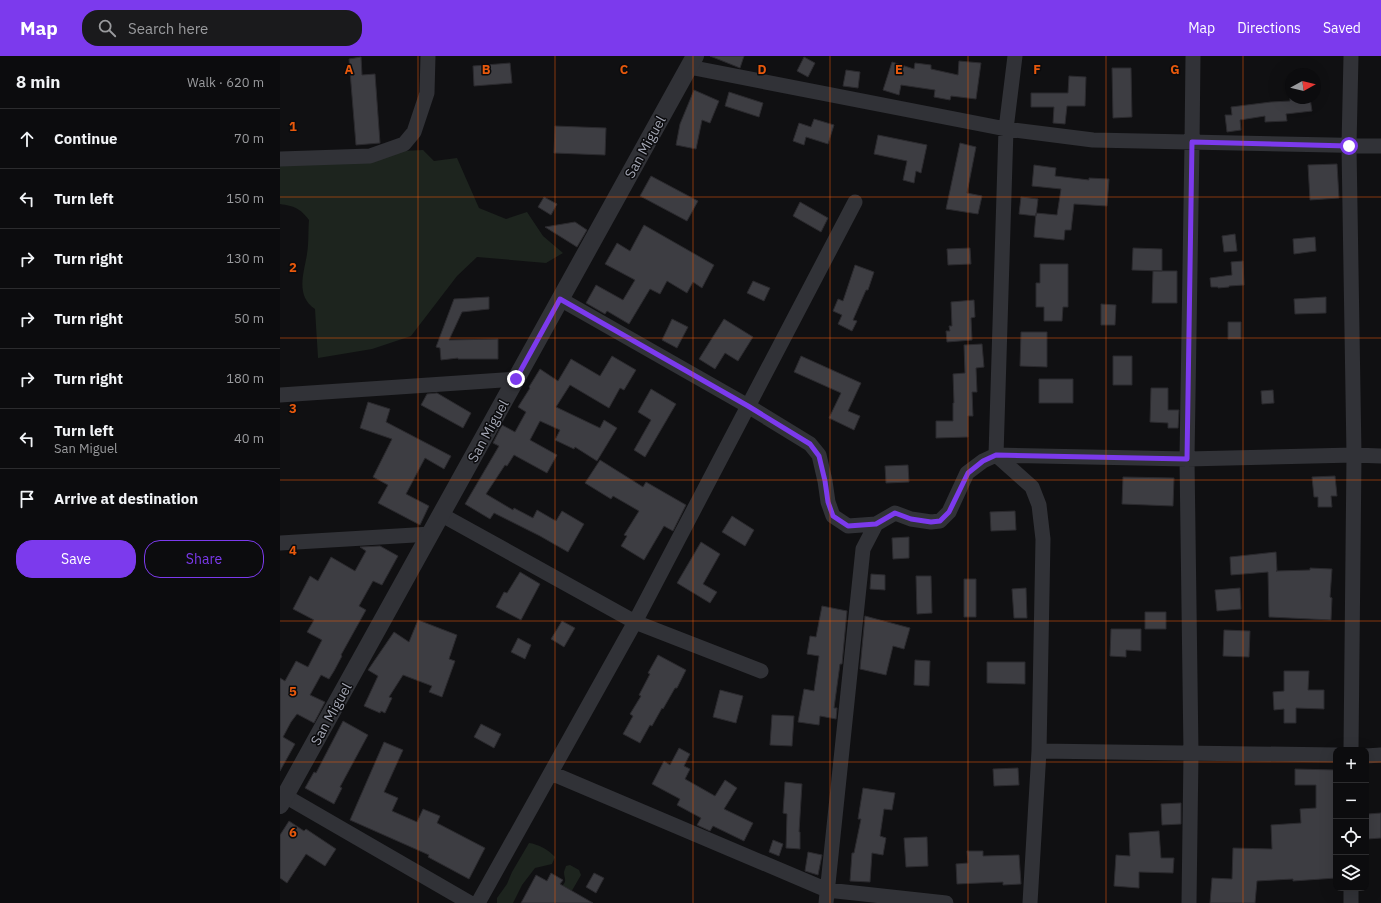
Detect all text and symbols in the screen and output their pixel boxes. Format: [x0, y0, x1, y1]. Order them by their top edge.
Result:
search box [82, 10, 362, 46]
text: Map [20, 16, 58, 40]
icon: search [96, 17, 118, 39]
text: Search here [128, 19, 208, 38]
text: Map [1188, 19, 1215, 37]
text: Directions [1237, 19, 1301, 37]
text: Saved [1323, 19, 1361, 37]
text: A [345, 61, 354, 78]
text: B [482, 61, 491, 78]
text: C [620, 61, 629, 78]
text: D [757, 61, 767, 78]
text: E [895, 61, 903, 78]
text: F [1033, 61, 1041, 78]
text: G [1170, 61, 1180, 78]
north arrow [1285, 68, 1321, 104]
text: 8 min [16, 71, 60, 93]
text: Walk · 620 m [187, 74, 264, 91]
street label: San Miguel [621, 113, 670, 181]
text: 1 [289, 118, 297, 135]
icon: ahead [16, 128, 38, 150]
text: Continue [54, 129, 118, 148]
text: 70 m [234, 130, 264, 147]
route start [1340, 137, 1358, 155]
icon: left [16, 188, 38, 210]
text: Turn left [54, 189, 114, 208]
text: 150 m [226, 190, 264, 207]
icon: right [16, 248, 38, 270]
text: Turn right [54, 249, 123, 268]
text: 130 m [226, 250, 264, 267]
text: 2 [289, 259, 297, 276]
icon: right [16, 308, 38, 330]
text: Turn right [54, 309, 123, 328]
text: 50 m [234, 310, 264, 327]
icon: right [16, 368, 38, 390]
text: Turn right [54, 369, 123, 388]
text: 180 m [226, 370, 264, 387]
route end [507, 370, 525, 388]
street label: San Miguel [464, 397, 513, 465]
text: 3 [289, 400, 297, 417]
text: Turn left [54, 421, 114, 440]
icon: left [16, 428, 38, 450]
text: 40 m [234, 430, 264, 447]
text: San Miguel [54, 440, 118, 457]
icon: arrive [16, 488, 38, 510]
text: Arrive at destination [54, 489, 198, 508]
button: Save [16, 540, 136, 578]
button: Share [144, 540, 264, 578]
text: 4 [289, 542, 297, 559]
street label: San Miguel [307, 680, 356, 748]
text: 5 [289, 683, 297, 700]
map controls [1333, 747, 1369, 891]
button: + [1333, 747, 1369, 783]
button: − [1333, 783, 1369, 819]
button: locate [1333, 819, 1369, 855]
text: 6 [289, 824, 297, 841]
button: layers [1333, 855, 1369, 891]

